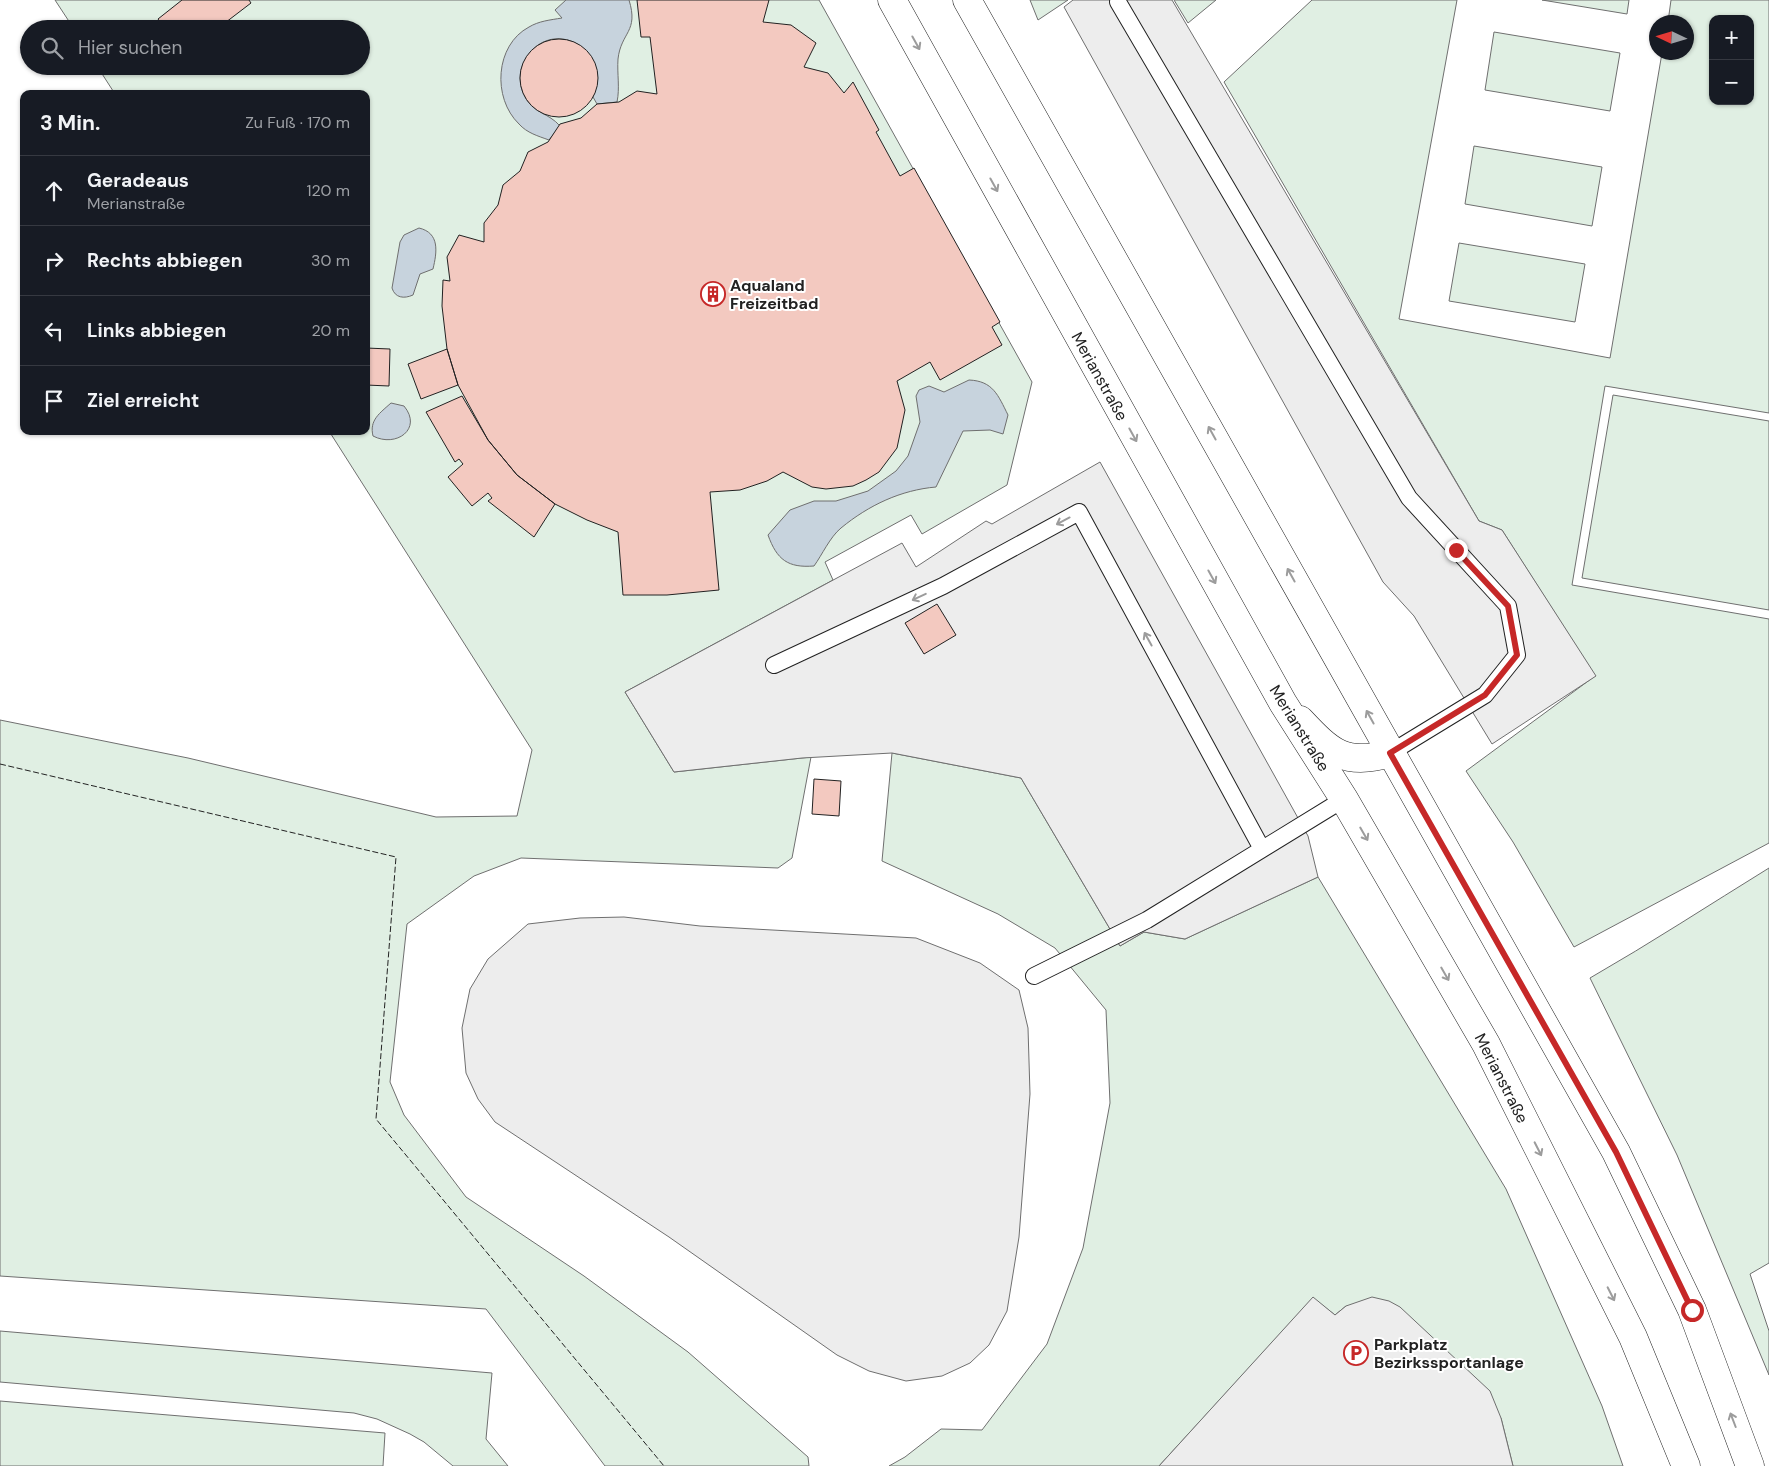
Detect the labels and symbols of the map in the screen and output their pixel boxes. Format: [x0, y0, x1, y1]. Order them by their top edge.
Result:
north arrow [1649, 15, 1694, 60]
one-way arrow [911, 35, 921, 50]
one-way arrow [990, 177, 999, 192]
place label: Aqualand Freizeitbad [730, 275, 818, 314]
building icon: Aqualand Freizeitbad [700, 281, 726, 307]
street label: Merianstraße [1067, 328, 1133, 424]
one-way arrow [1207, 426, 1217, 441]
one-way arrow [1128, 427, 1138, 442]
one-way arrow [1055, 516, 1070, 526]
route end [1445, 539, 1468, 562]
one-way arrow [1286, 568, 1296, 583]
one-way arrow [1208, 569, 1218, 583]
one-way arrow [912, 593, 927, 602]
one-way arrow [1143, 631, 1153, 646]
street label: Merianstraße [1265, 681, 1335, 775]
one-way arrow [1365, 710, 1375, 725]
one-way arrow [1360, 826, 1370, 840]
one-way arrow [1441, 967, 1451, 981]
street label: Merianstraße [1470, 1030, 1533, 1127]
one-way arrow [1533, 1141, 1543, 1156]
one-way arrow [1607, 1286, 1616, 1301]
route start [1681, 1299, 1704, 1322]
place label: Parkplatz Bezirkssportanlage [1374, 1334, 1524, 1373]
parking icon: Parkplatz Bezirkssportanlage [1343, 1340, 1369, 1366]
one-way arrow [1728, 1413, 1737, 1429]

